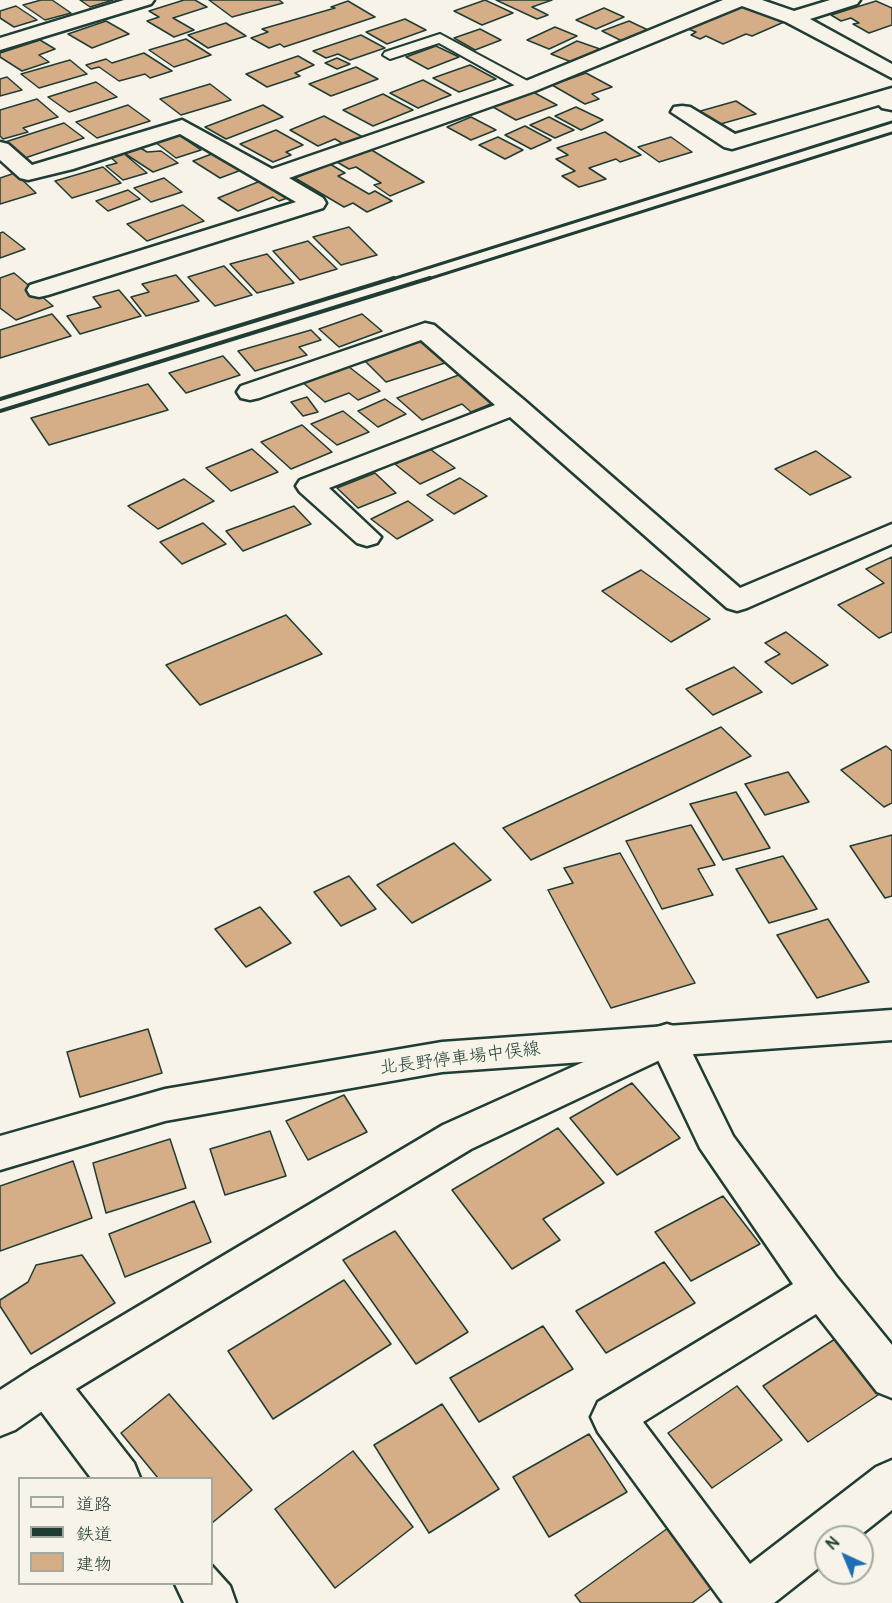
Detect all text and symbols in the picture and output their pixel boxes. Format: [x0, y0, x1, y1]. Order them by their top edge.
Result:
street label: 北長野停車場中俣線 [378, 1038, 542, 1080]
legend [18, 1477, 213, 1585]
text: 道路 [76, 1493, 112, 1516]
text: 鉄道 [76, 1523, 112, 1546]
north arrow [814, 1525, 874, 1585]
text: N [822, 1533, 844, 1554]
text: 建物 [76, 1553, 112, 1576]

